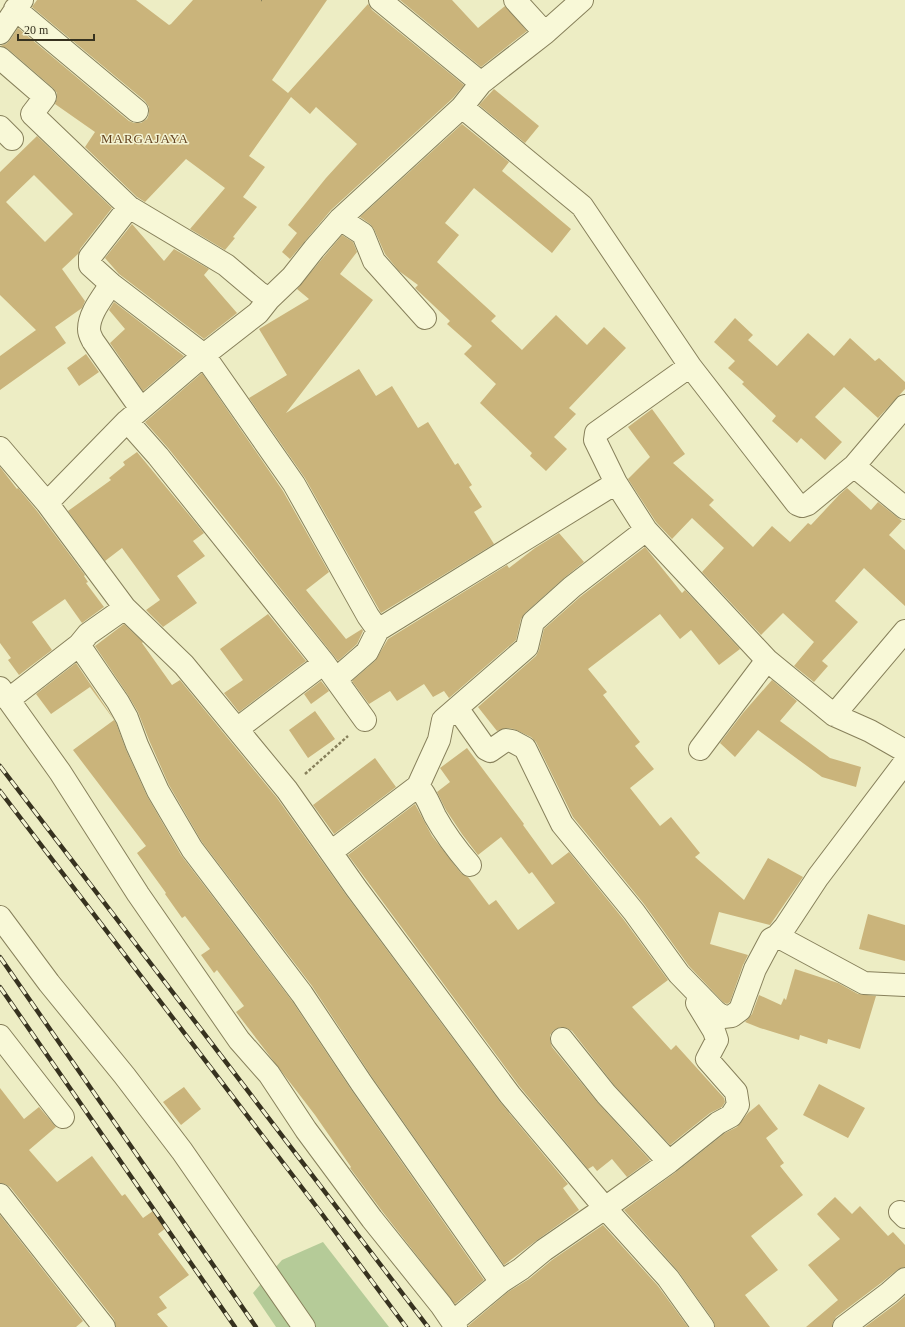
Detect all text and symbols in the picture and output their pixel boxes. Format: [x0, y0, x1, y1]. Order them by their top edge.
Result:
scale bar [18, 16, 94, 42]
text: 20 m [24, 23, 49, 37]
district label: MARGAJAYA [101, 131, 189, 146]

